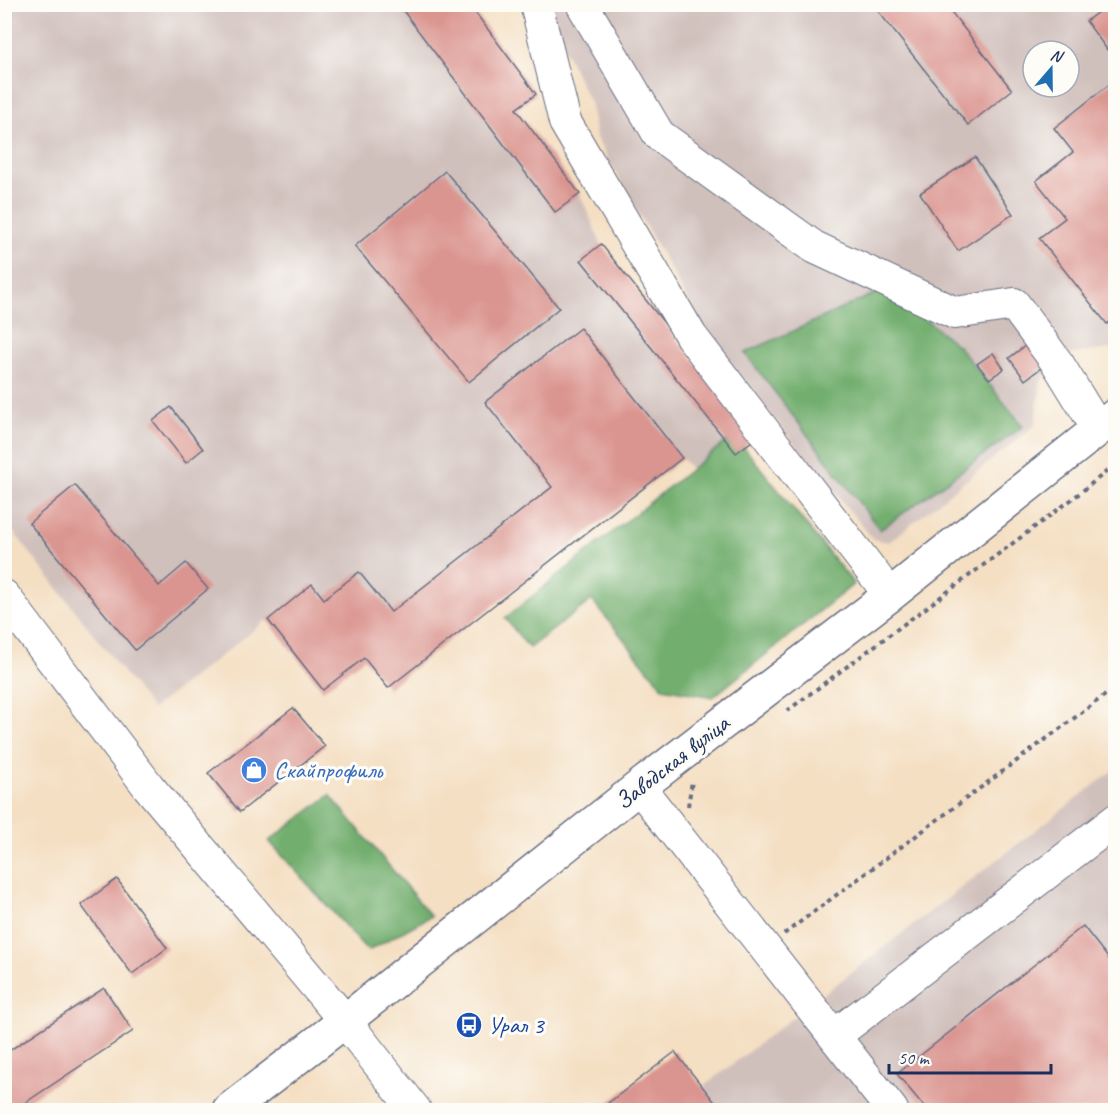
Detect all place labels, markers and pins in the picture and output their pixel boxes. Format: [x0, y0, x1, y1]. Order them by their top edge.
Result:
shop icon: Скайпрофиль [239, 755, 269, 785]
place label: Скайпрофиль [274, 755, 384, 785]
bus stop icon: Урал 3 [454, 1010, 484, 1040]
place label: Урал 3 [488, 1010, 546, 1040]

